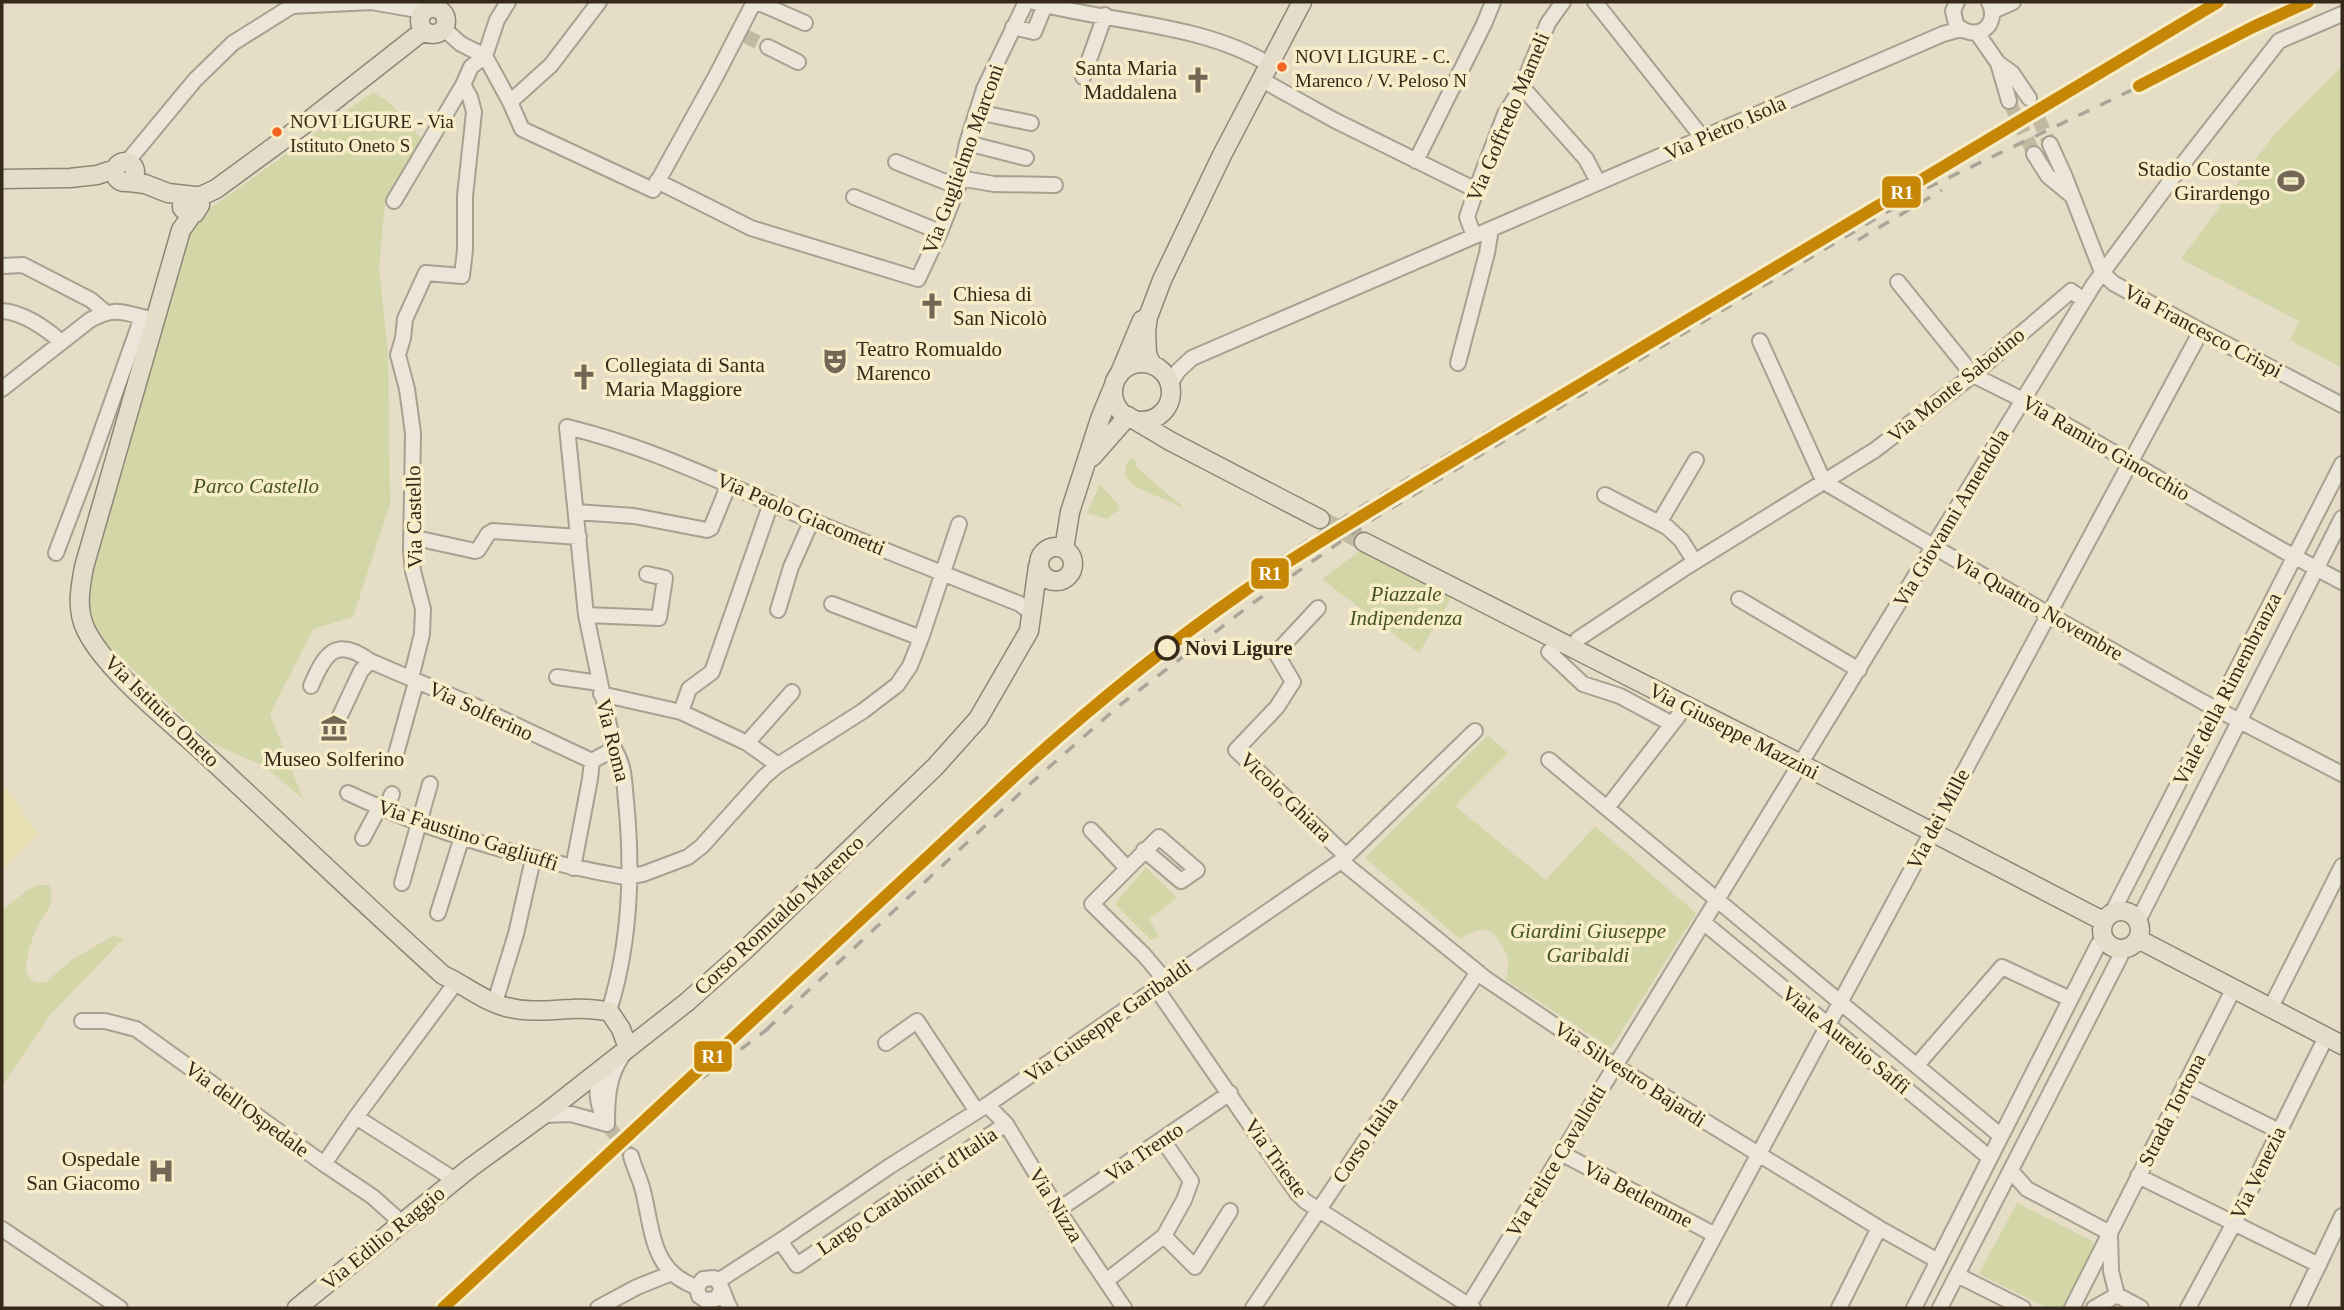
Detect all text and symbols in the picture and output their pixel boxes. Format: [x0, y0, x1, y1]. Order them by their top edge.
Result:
street label: Via Goffredo Mameli [1462, 29, 1555, 205]
place label: NOVI LIGURE - C. Marenco / V. Peloso N [1295, 46, 1467, 91]
place label: Santa Maria Maddalena [1075, 56, 1178, 104]
marker: NOVI LIGURE - C. Marenco / V. Peloso N [1275, 60, 1289, 74]
street label: Via Guglielmo Marconi [917, 61, 1009, 257]
church icon: Santa Maria Maddalena [1183, 65, 1213, 95]
street label: Via Pietro Isola [1660, 90, 1790, 166]
place label: NOVI LIGURE - Via Istituto Oneto S [290, 111, 454, 156]
marker: NOVI LIGURE - Via Istituto Oneto S [270, 125, 284, 139]
place label: Stadio Costante Girardengo [2138, 157, 2270, 205]
sports icon: Stadio Costante Girardengo [2276, 166, 2306, 196]
line badge: R1 [1881, 175, 1922, 209]
text: R1 [1890, 182, 1914, 203]
street label: Via Francesco Crispi [2120, 279, 2286, 383]
place label: Chiesa di San Nicolò [953, 282, 1047, 330]
church icon: Chiesa di San Nicolò [917, 291, 947, 321]
street label: Via Monte Sabotino [1883, 322, 2029, 448]
place label: Teatro Romualdo Marenco [856, 337, 1002, 385]
theatre icon: Teatro Romualdo Marenco [820, 346, 850, 376]
place label: Collegiata di Santa Maria Maggiore [605, 353, 765, 401]
church icon: Collegiata di Santa Maria Maggiore [569, 362, 599, 392]
street label: Via Ramiro Ginocchio [2018, 390, 2194, 506]
street label: Via Giovanni Amendola [1888, 424, 2014, 612]
street label: Via Castello [401, 465, 427, 569]
street label: Via Paolo Giacometti [713, 468, 889, 560]
park label: Parco Castello [192, 474, 319, 498]
street label: Via Quattro Novembre [1949, 549, 2127, 665]
line badge: R1 [1250, 557, 1290, 590]
text: R1 [1258, 563, 1282, 584]
park label: Piazzale Indipendenza [1348, 582, 1463, 630]
street label: Viale della Rimembranza [2168, 588, 2286, 789]
marker: Novi Ligure [1155, 636, 1179, 660]
place label: Novi Ligure [1185, 636, 1293, 660]
street label: Via Istituto Oneto [100, 650, 224, 772]
street label: Via Solferino [425, 676, 537, 746]
street label: Via Giuseppe Mazzini [1645, 678, 1823, 784]
street label: Via Roma [591, 696, 635, 785]
museum icon: Museo Solferino [319, 713, 349, 743]
place label: Museo Solferino [264, 747, 404, 771]
street label: Vicolo Ghiara [1235, 747, 1337, 847]
street label: Via dei Mille [1901, 764, 1975, 874]
street label: Via Faustino Gagliuffi [375, 794, 562, 876]
street label: Corso Romualdo Marenco [689, 830, 869, 1000]
park label: Giardini Giuseppe Garibaldi [1510, 919, 1666, 967]
street label: Via Giuseppe Garibaldi [1020, 954, 1196, 1088]
street label: Viale Aurelio Saffi [1777, 981, 1915, 1099]
street label: Via Silvestro Bajardi [1550, 1016, 1710, 1132]
line badge: R1 [693, 1040, 733, 1073]
text: R1 [701, 1046, 725, 1067]
street label: Strada Tortona [2133, 1049, 2211, 1170]
street label: Via dell'Ospedale [180, 1056, 314, 1162]
street label: Via Felice Cavallotti [1501, 1080, 1611, 1242]
street label: Corso Italia [1327, 1092, 1403, 1188]
street label: Via Trieste [1239, 1114, 1313, 1202]
street label: Via Trento [1100, 1117, 1188, 1187]
street label: Largo Carabinieri d'Italia [812, 1121, 1002, 1260]
street label: Via Venezia [2225, 1122, 2291, 1223]
place label: Ospedale San Giacomo [26, 1147, 140, 1195]
street label: Via Betlemme [1579, 1155, 1697, 1233]
hospital icon: Ospedale San Giacomo [146, 1156, 176, 1186]
street label: Via Nizza [1024, 1163, 1089, 1247]
street label: Via Edilio Raggio [317, 1181, 449, 1295]

